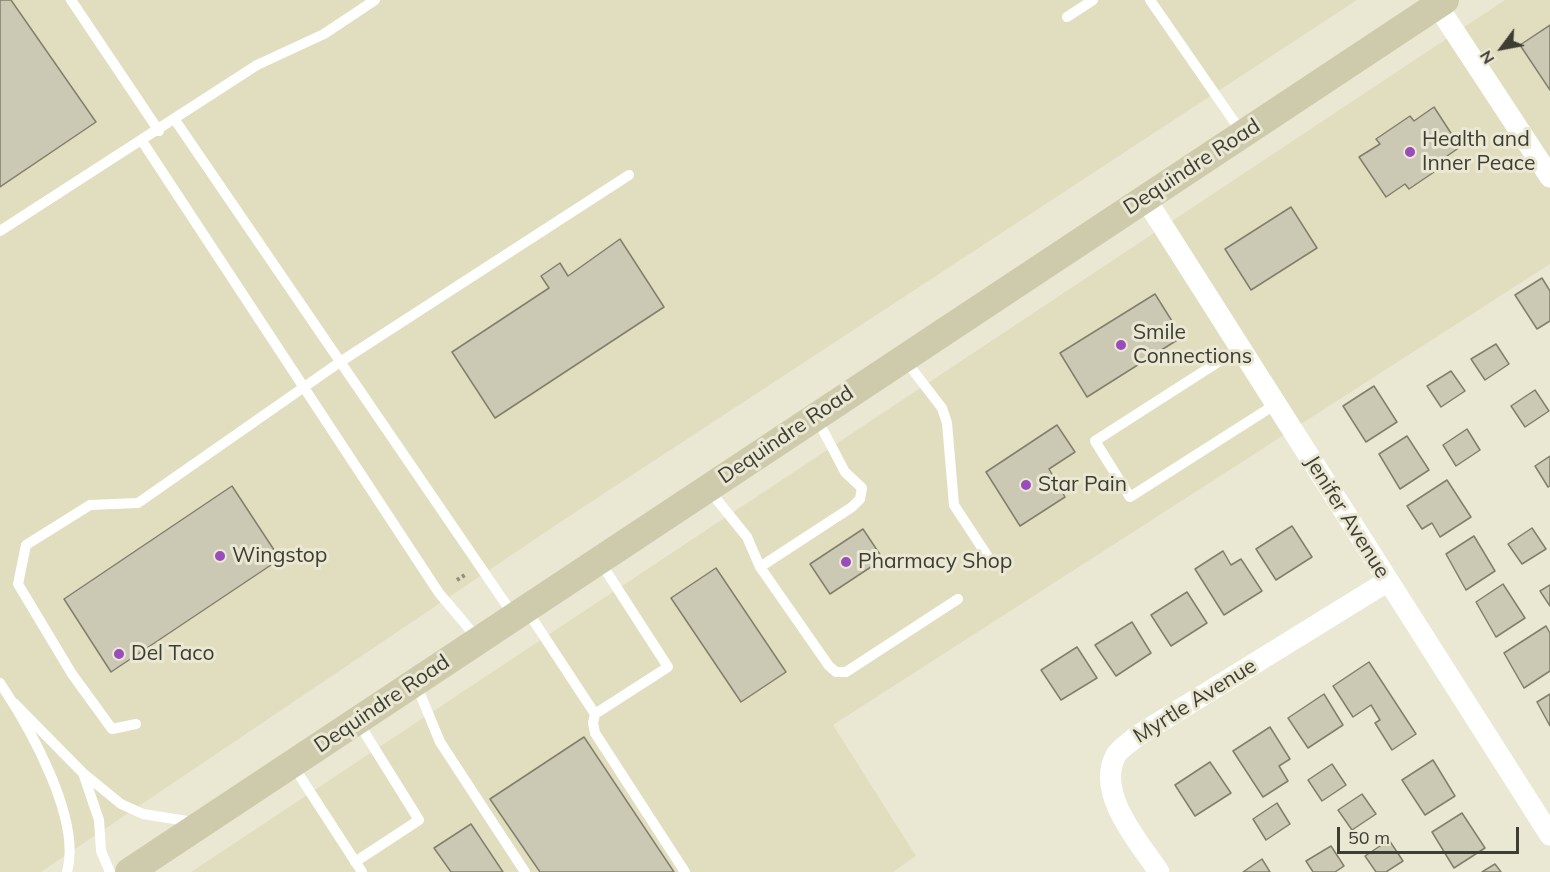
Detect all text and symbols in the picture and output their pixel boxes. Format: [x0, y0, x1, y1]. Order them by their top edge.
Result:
north arrow [1472, 18, 1532, 78]
text: N [1475, 47, 1498, 68]
street label: Dequindre Road [1119, 114, 1265, 220]
place label: Health and Inner Peace [1422, 127, 1535, 177]
marker: Health and Inner Peace [1403, 145, 1417, 159]
place label: Smile Connections [1133, 320, 1252, 370]
marker: Smile Connections [1114, 338, 1128, 352]
street label: Dequindre Road [714, 380, 858, 490]
street label: Jenifer Avenue [1299, 451, 1395, 583]
place label: Star Pain [1038, 472, 1127, 498]
marker: Star Pain [1019, 478, 1033, 492]
place label: Wingstop [232, 543, 327, 569]
marker: Wingstop [213, 549, 227, 563]
place label: Pharmacy Shop [858, 549, 1012, 575]
marker: Pharmacy Shop [839, 555, 853, 569]
place label: Del Taco [131, 641, 214, 667]
marker: Del Taco [112, 647, 126, 661]
street label: Dequindre Road [310, 649, 454, 759]
street label: Myrtle Avenue [1129, 653, 1261, 749]
scale bar [1340, 815, 1522, 853]
text: 50 m [1348, 826, 1390, 849]

